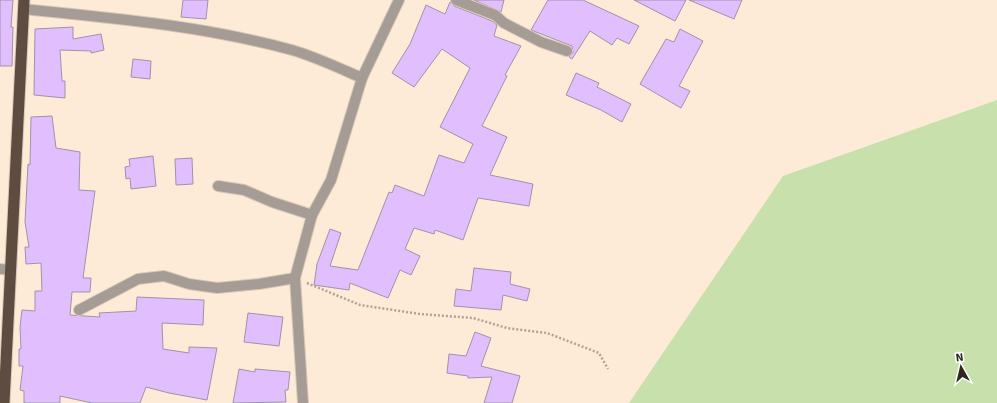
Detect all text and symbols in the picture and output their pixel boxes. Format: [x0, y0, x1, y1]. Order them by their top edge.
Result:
north arrow [941, 347, 981, 387]
text: N [955, 351, 964, 365]

